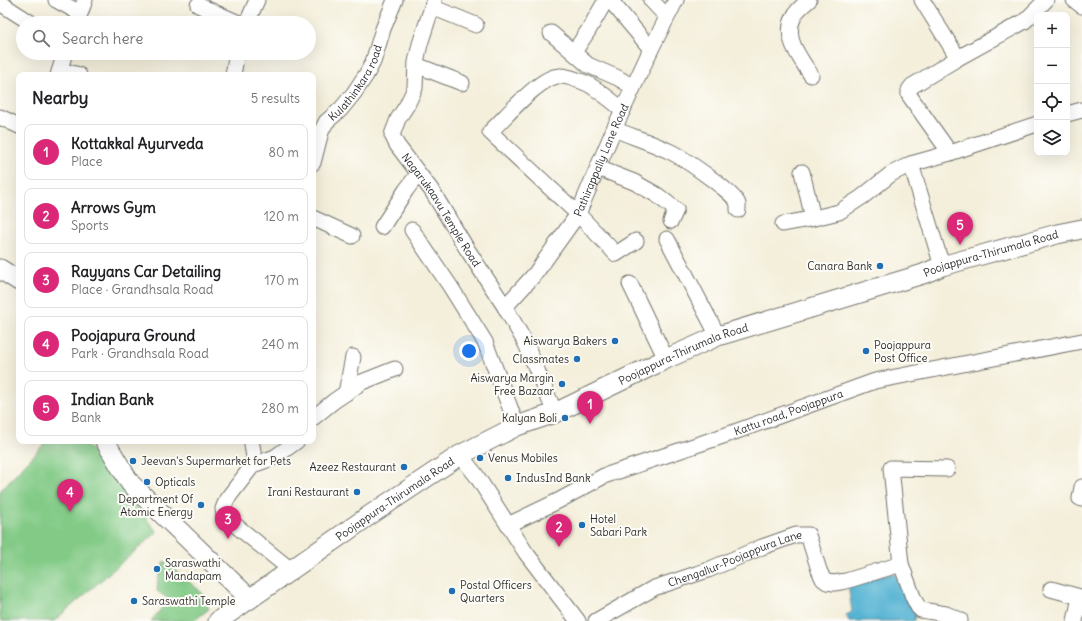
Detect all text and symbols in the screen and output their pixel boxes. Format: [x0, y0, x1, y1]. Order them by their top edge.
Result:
map controls [1034, 12, 1070, 156]
button: + [1034, 12, 1070, 48]
search box [16, 16, 316, 60]
icon: search [30, 27, 52, 49]
text: Search here [62, 29, 143, 48]
street label: Kulathinkara road [325, 43, 385, 124]
button: − [1034, 48, 1070, 84]
button: locate [1034, 84, 1070, 120]
text: Nearby [32, 87, 88, 109]
text: 5 results [251, 90, 300, 107]
street label: Pathirappally Lane Road [571, 101, 632, 219]
button: layers [1034, 120, 1070, 156]
text: Kottakkal Ayurveda [71, 134, 204, 153]
text: 1 [43, 144, 49, 161]
text: 80 m [268, 144, 299, 161]
street label: Nagarukaavu Temple Road [399, 150, 484, 270]
text: Place [71, 153, 102, 170]
text: Arrows Gym [71, 198, 156, 217]
text: 2 [42, 208, 50, 225]
text: 120 m [264, 208, 299, 225]
pin: 5 [947, 212, 973, 245]
text: Sports [71, 217, 109, 234]
street label: Poojappura-Thirumala Road [921, 227, 1060, 280]
place label: Canara Bank [807, 259, 872, 273]
marker: Canara Bank [875, 261, 885, 271]
text: Rayyans Car Detailing [71, 262, 221, 281]
text: 3 [42, 272, 50, 289]
text: 170 m [264, 272, 299, 289]
text: Place · Grandhsala Road [71, 281, 213, 298]
street label: Poojappura-Thirumala Road [616, 320, 750, 388]
text: Poojapura Ground [71, 326, 195, 345]
place label: Aiswarya Bakers [523, 334, 607, 348]
text: 4 [42, 336, 50, 353]
text: 240 m [262, 336, 299, 353]
marker: Aiswarya Bakers [610, 336, 620, 346]
place label: Poojappura Post Office [874, 338, 931, 365]
your location [459, 341, 479, 361]
text: Park · Grandhsala Road [71, 345, 209, 362]
marker: Poojappura Post Office [861, 346, 871, 356]
place label: Classmates [513, 352, 569, 366]
marker: Classmates [572, 354, 582, 364]
place label: Aiswarya Margin Free Bazaar [470, 371, 555, 398]
marker: Aiswarya Margin Free Bazaar [557, 379, 567, 389]
street label: Kattu road, Poojappura [732, 386, 845, 439]
text: Indian Bank [71, 390, 154, 409]
pin: 1 [577, 391, 603, 424]
text: 5 [42, 400, 50, 417]
text: 280 m [261, 400, 299, 417]
text: Bank [71, 409, 101, 426]
place label: Kalyan Boli [502, 411, 557, 425]
marker: Kalyan Boli [560, 413, 570, 423]
place label: Venus Mobiles [488, 451, 558, 465]
marker: Venus Mobiles [475, 453, 485, 463]
place label: Jeevan's Supermarket for Pets [141, 454, 291, 468]
street label: Poojappura-Thirumala Road [333, 454, 457, 544]
marker: Jeevan's Supermarket for Pets [128, 456, 138, 466]
place label: Azeez Restaurant [309, 460, 396, 474]
marker: Azeez Restaurant [399, 462, 409, 472]
place label: IndusInd Bank [516, 471, 591, 485]
marker: IndusInd Bank [503, 473, 513, 483]
place label: Opticals [155, 475, 195, 489]
marker: Opticals [142, 477, 152, 487]
pin: 4 [57, 479, 83, 512]
place label: Irani Restaurant [268, 485, 349, 499]
marker: Irani Restaurant [352, 487, 362, 497]
place label: Department Of Atomic Energy [118, 492, 193, 519]
marker: Department Of Atomic Energy [196, 500, 206, 510]
pin: 3 [215, 506, 241, 539]
place label: Hotel Sabari Park [590, 512, 647, 539]
pin: 2 [546, 514, 572, 547]
marker: Hotel Sabari Park [577, 520, 587, 530]
street label: Chengallur-Poojappura Lane [666, 528, 802, 590]
place label: Saraswathi Mandapam [165, 556, 222, 583]
marker: Saraswathi Mandapam [152, 564, 162, 574]
place label: Postal Officers Quarters [460, 578, 532, 605]
marker: Postal Officers Quarters [447, 586, 457, 596]
place label: Saraswathi Temple [142, 594, 235, 608]
marker: Saraswathi Temple [129, 596, 139, 606]

